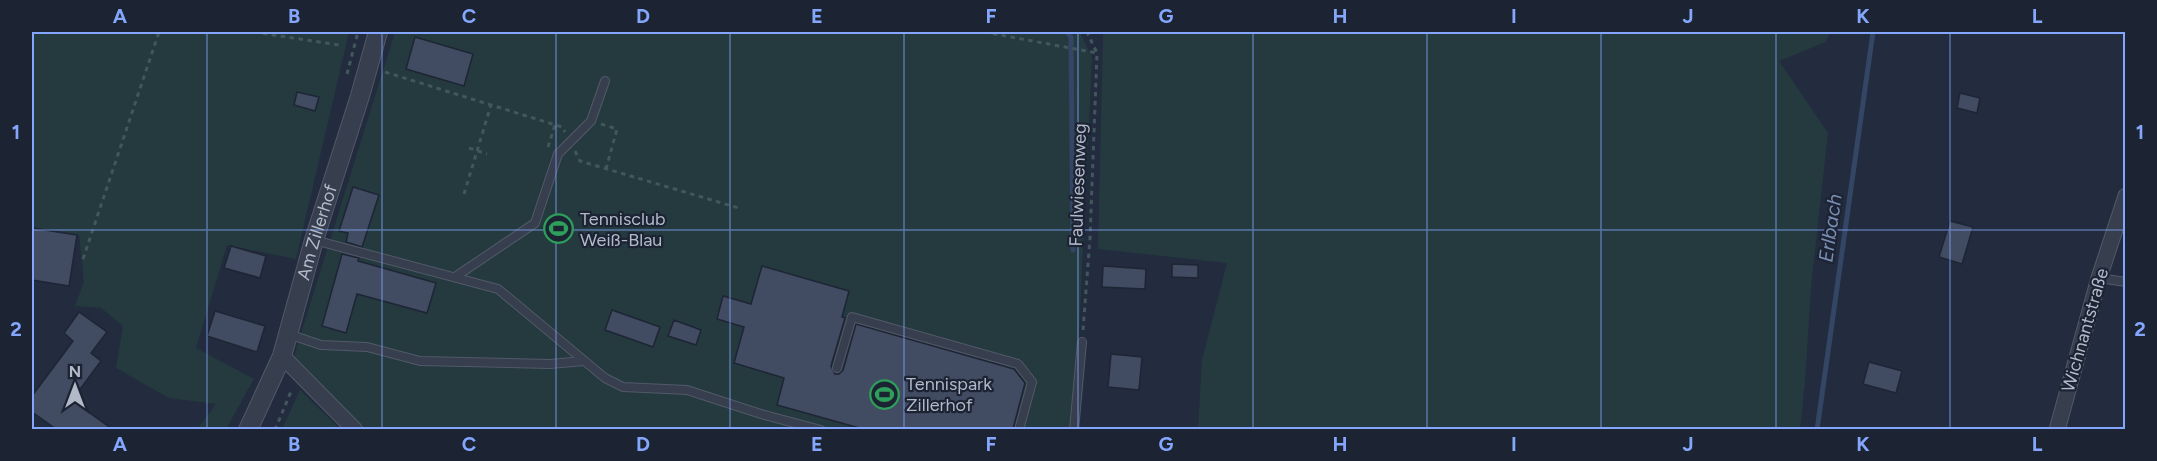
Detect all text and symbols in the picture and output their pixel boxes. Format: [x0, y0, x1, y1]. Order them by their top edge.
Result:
text: A [113, 4, 128, 28]
text: B [288, 4, 300, 28]
text: C [462, 4, 476, 28]
text: D [636, 4, 650, 28]
text: E [811, 4, 823, 28]
text: F [985, 4, 997, 28]
text: G [1159, 4, 1174, 28]
text: H [1333, 4, 1348, 28]
text: I [1511, 4, 1517, 28]
text: J [1682, 4, 1694, 28]
text: K [1856, 4, 1870, 28]
text: L [2032, 4, 2043, 28]
text: 1 [12, 120, 20, 144]
text: 1 [2136, 120, 2144, 144]
street label: Faulwiesenweg [1065, 123, 1091, 247]
street label: Am Zillerhof [292, 181, 342, 283]
water label: Erlbach [1813, 192, 1847, 264]
place label: Tennisclub Weiß-Blau [580, 208, 666, 251]
sports icon: Tennisclub Weiß-Blau [543, 213, 575, 245]
street label: Wichnantstraße [2057, 265, 2113, 394]
text: 2 [10, 317, 22, 341]
text: 2 [2134, 317, 2146, 341]
north arrow [45, 356, 105, 416]
text: N [69, 362, 81, 381]
place label: Tennispark Zillerhof [906, 373, 992, 416]
sports icon: Tennispark Zillerhof [869, 378, 901, 410]
text: A [113, 432, 128, 456]
text: B [288, 432, 300, 456]
text: C [462, 432, 476, 456]
text: D [636, 432, 650, 456]
text: E [811, 432, 823, 456]
text: F [985, 432, 997, 456]
text: G [1159, 432, 1174, 456]
text: H [1333, 432, 1348, 456]
text: I [1511, 432, 1517, 456]
text: J [1682, 432, 1694, 456]
text: K [1856, 432, 1870, 456]
text: L [2032, 432, 2043, 456]

